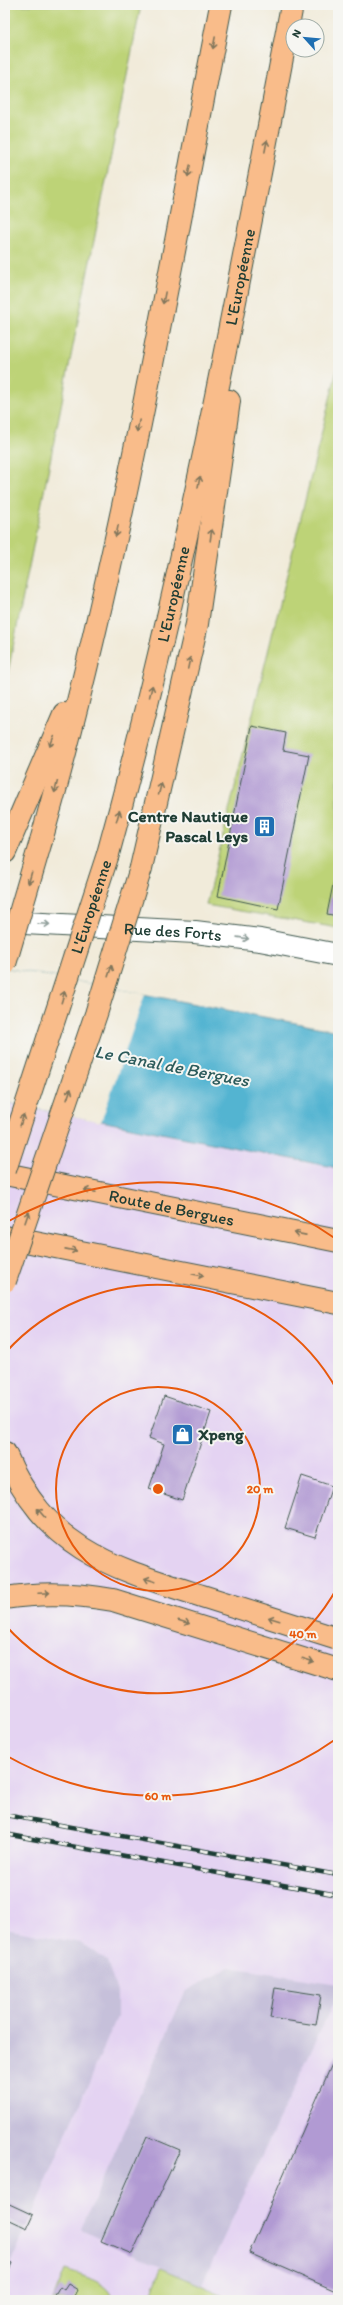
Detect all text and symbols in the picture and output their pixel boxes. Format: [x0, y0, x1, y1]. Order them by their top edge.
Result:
north arrow [285, 18, 325, 58]
text: N [289, 27, 304, 40]
one-way arrow [209, 36, 217, 49]
one-way arrow [262, 140, 270, 153]
one-way arrow [184, 164, 192, 177]
street label: L'Européenne [221, 227, 259, 327]
one-way arrow [159, 292, 167, 305]
one-way arrow [134, 419, 142, 432]
one-way arrow [195, 476, 203, 489]
one-way arrow [112, 524, 120, 537]
one-way arrow [207, 529, 214, 542]
street label: L'Européenne [152, 544, 194, 644]
one-way arrow [185, 657, 193, 670]
one-way arrow [148, 685, 156, 698]
one-way arrow [48, 735, 55, 747]
one-way arrow [52, 780, 60, 793]
one-way arrow [157, 783, 164, 796]
place label: Centre Nautique Pascal Leys [128, 806, 248, 847]
one-way arrow [115, 810, 122, 823]
building icon: Centre Nautique Pascal Leys [251, 813, 277, 839]
street label: L'Européenne [66, 857, 116, 956]
one-way arrow [26, 871, 33, 884]
street label: Rue des Forts [123, 918, 223, 945]
one-way arrow [37, 920, 50, 927]
one-way arrow [236, 934, 249, 942]
one-way arrow [107, 965, 114, 978]
one-way arrow [60, 990, 67, 1003]
water label: Le Canal de Bergues [93, 1040, 252, 1092]
one-way arrow [66, 1088, 73, 1101]
one-way arrow [19, 1115, 27, 1127]
street label: Route de Bergues [107, 1185, 236, 1230]
one-way arrow [84, 1187, 97, 1195]
one-way arrow [24, 1211, 31, 1224]
one-way arrow [294, 1229, 307, 1237]
one-way arrow [64, 1246, 77, 1254]
one-way arrow [191, 1271, 204, 1279]
shop icon: Xpeng [169, 1421, 195, 1447]
place label: Xpeng [198, 1424, 244, 1445]
centre of rings [151, 1482, 165, 1496]
text: 20 m [247, 1482, 274, 1496]
one-way arrow [36, 1508, 45, 1518]
one-way arrow [144, 1576, 157, 1583]
one-way arrow [37, 1590, 50, 1597]
one-way arrow [268, 1615, 281, 1622]
one-way arrow [177, 1619, 190, 1626]
text: 40 m [289, 1627, 318, 1641]
one-way arrow [301, 1657, 314, 1664]
text: 60 m [145, 1789, 172, 1803]

